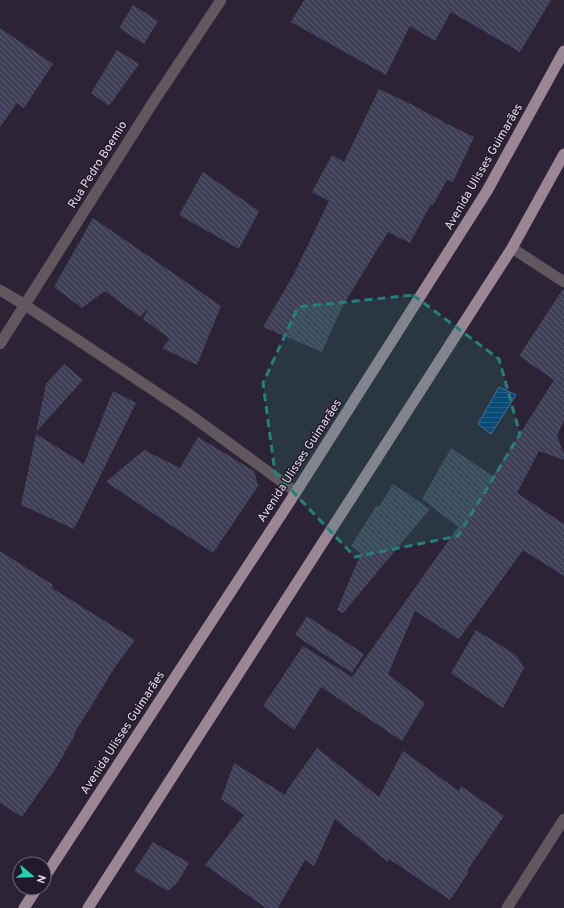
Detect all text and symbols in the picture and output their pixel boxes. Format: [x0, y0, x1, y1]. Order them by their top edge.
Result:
street label: Avenida Ulisses Guimarães [441, 101, 527, 233]
street label: Rua Pedro Boemio [65, 118, 131, 212]
street label: Avenida Ulisses Guimarães [254, 396, 346, 526]
street label: Avenida Ulisses Guimarães [77, 668, 169, 798]
north arrow [12, 856, 52, 896]
text: N [33, 873, 48, 885]

